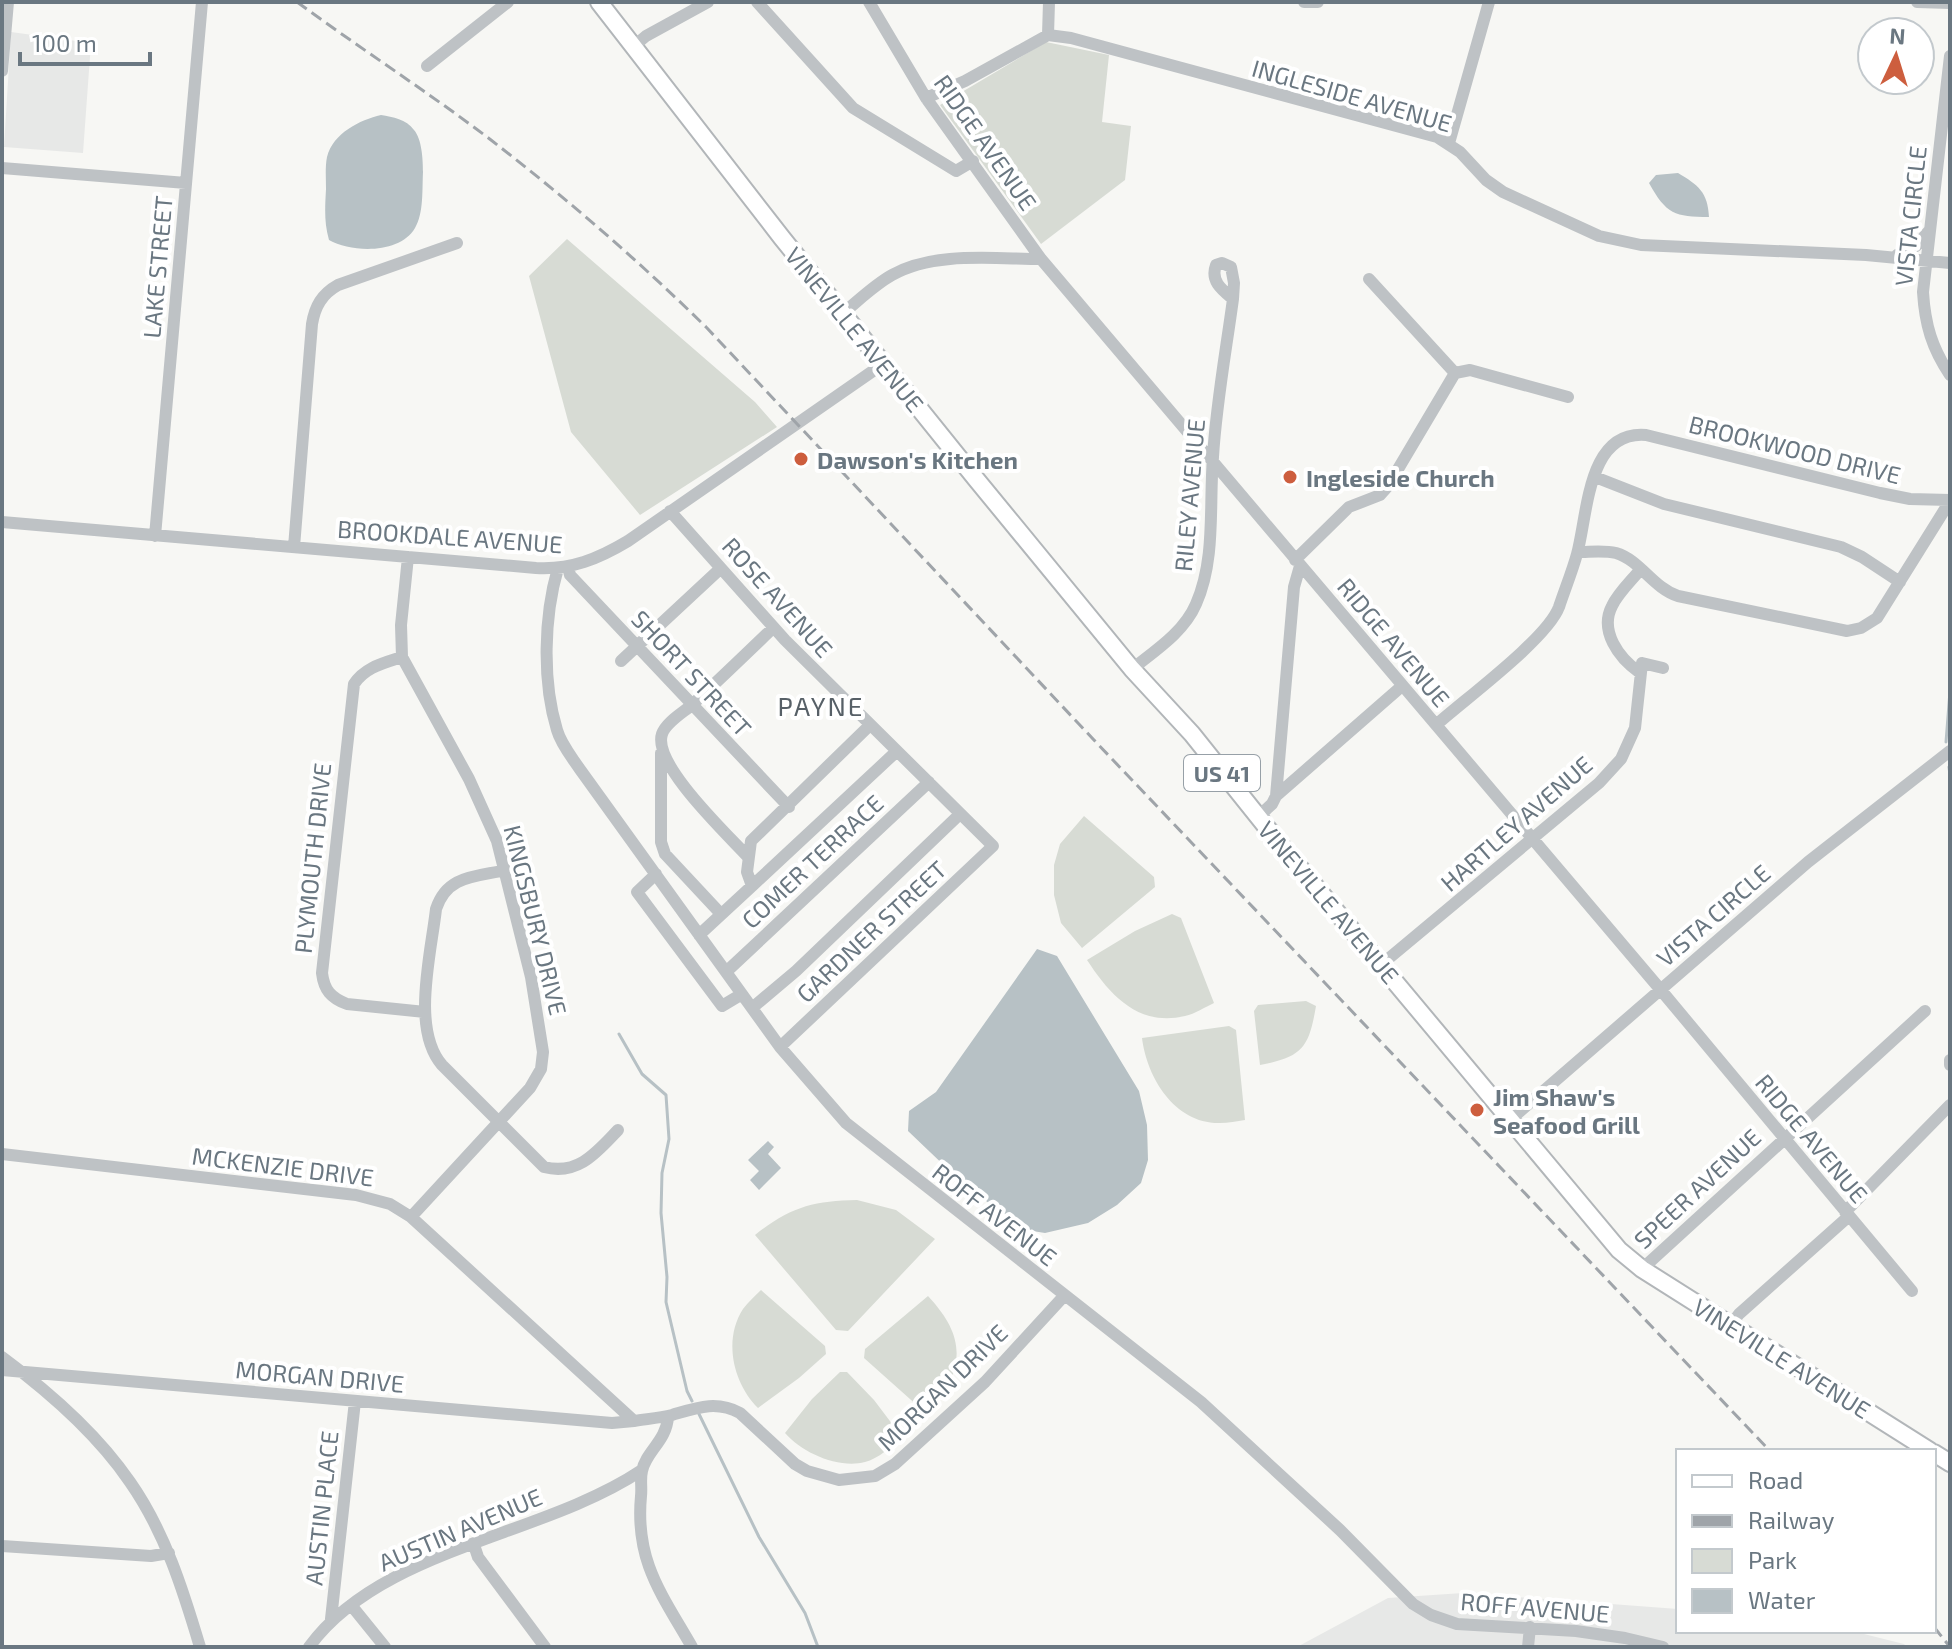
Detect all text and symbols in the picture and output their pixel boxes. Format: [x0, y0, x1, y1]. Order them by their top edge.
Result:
scale bar [20, 16, 150, 66]
north arrow [1856, 16, 1936, 96]
text: N [1889, 22, 1906, 49]
text: 100 m [32, 28, 97, 57]
street label: INGLESIDE AVENUE [1249, 53, 1455, 137]
street label: RIDGE AVENUE [929, 69, 1043, 215]
street label: VISTA CIRCLE [1888, 144, 1932, 288]
street label: LAKE STREET [136, 194, 178, 340]
street label: VINEVILLE AVENUE [780, 241, 930, 417]
street label: BROOKWOOD DRIVE [1686, 409, 1904, 489]
street label: RILEY AVENUE [1168, 417, 1210, 573]
place label: Dawson's Kitchen [817, 445, 1018, 474]
marker: Dawson's Kitchen [792, 450, 810, 468]
place label: Ingleside Church [1306, 463, 1495, 492]
marker: Ingleside Church [1281, 468, 1299, 486]
street label: BROOKDALE AVENUE [336, 514, 564, 558]
street label: ROSE AVENUE [717, 531, 839, 663]
street label: RIDGE AVENUE [1332, 572, 1456, 712]
street label: SHORT STREET [626, 604, 758, 742]
district label: PAYNE [778, 690, 864, 721]
street label: HARTLEY AVENUE [1434, 749, 1598, 897]
road number: US 41 [1184, 755, 1260, 791]
street label: PLYMOUTH DRIVE [288, 761, 336, 955]
street label: COMER TERRACE [735, 788, 889, 934]
street label: VINEVILLE AVENUE [1252, 815, 1406, 989]
street label: KINGSBURY DRIVE [498, 822, 574, 1018]
street label: GARDNER STREET [790, 854, 952, 1008]
street label: VISTA CIRCLE [1650, 858, 1776, 972]
street label: RIDGE AVENUE [1750, 1068, 1874, 1208]
place label: Jim Shaw's Seafood Grill [1493, 1082, 1640, 1139]
marker: Jim Shaw's Seafood Grill [1468, 1101, 1486, 1119]
street label: SPEER AVENUE [1628, 1122, 1766, 1254]
street label: MCKENZIE DRIVE [190, 1140, 376, 1192]
street label: ROFF AVENUE [927, 1157, 1063, 1271]
street label: VINEVILLE AVENUE [1688, 1292, 1876, 1424]
street label: MORGAN DRIVE [871, 1318, 1013, 1456]
street label: MORGAN DRIVE [234, 1354, 406, 1398]
street label: AUSTIN PLACE [298, 1429, 344, 1587]
legend [1676, 1449, 1936, 1633]
text: Road [1748, 1465, 1803, 1494]
street label: AUSTIN AVENUE [374, 1482, 546, 1576]
text: Railway [1748, 1505, 1835, 1534]
text: Park [1748, 1545, 1797, 1574]
text: Water [1748, 1585, 1816, 1614]
street label: ROFF AVENUE [1459, 1586, 1611, 1628]

